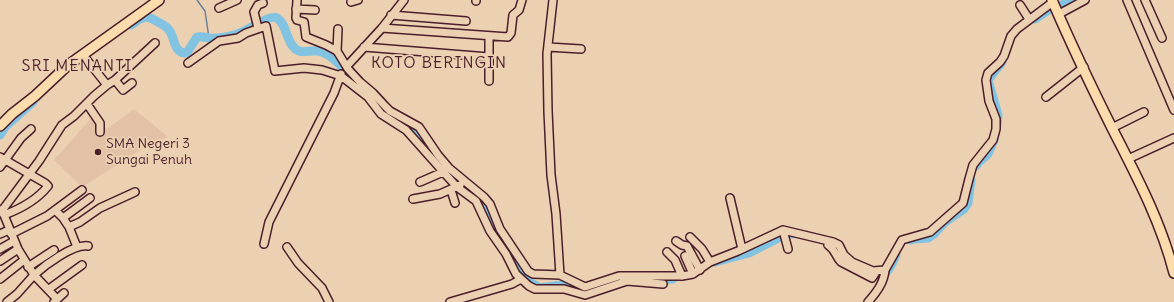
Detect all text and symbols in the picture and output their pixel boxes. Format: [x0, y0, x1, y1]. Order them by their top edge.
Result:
district label: KOTO BERINGIN [371, 53, 507, 73]
district label: SRI MENANTI [22, 56, 132, 76]
place label: SMA Negeri 3 Sungai Penuh [106, 136, 192, 168]
marker: SMA Negeri 3 Sungai Penuh [93, 147, 103, 157]

